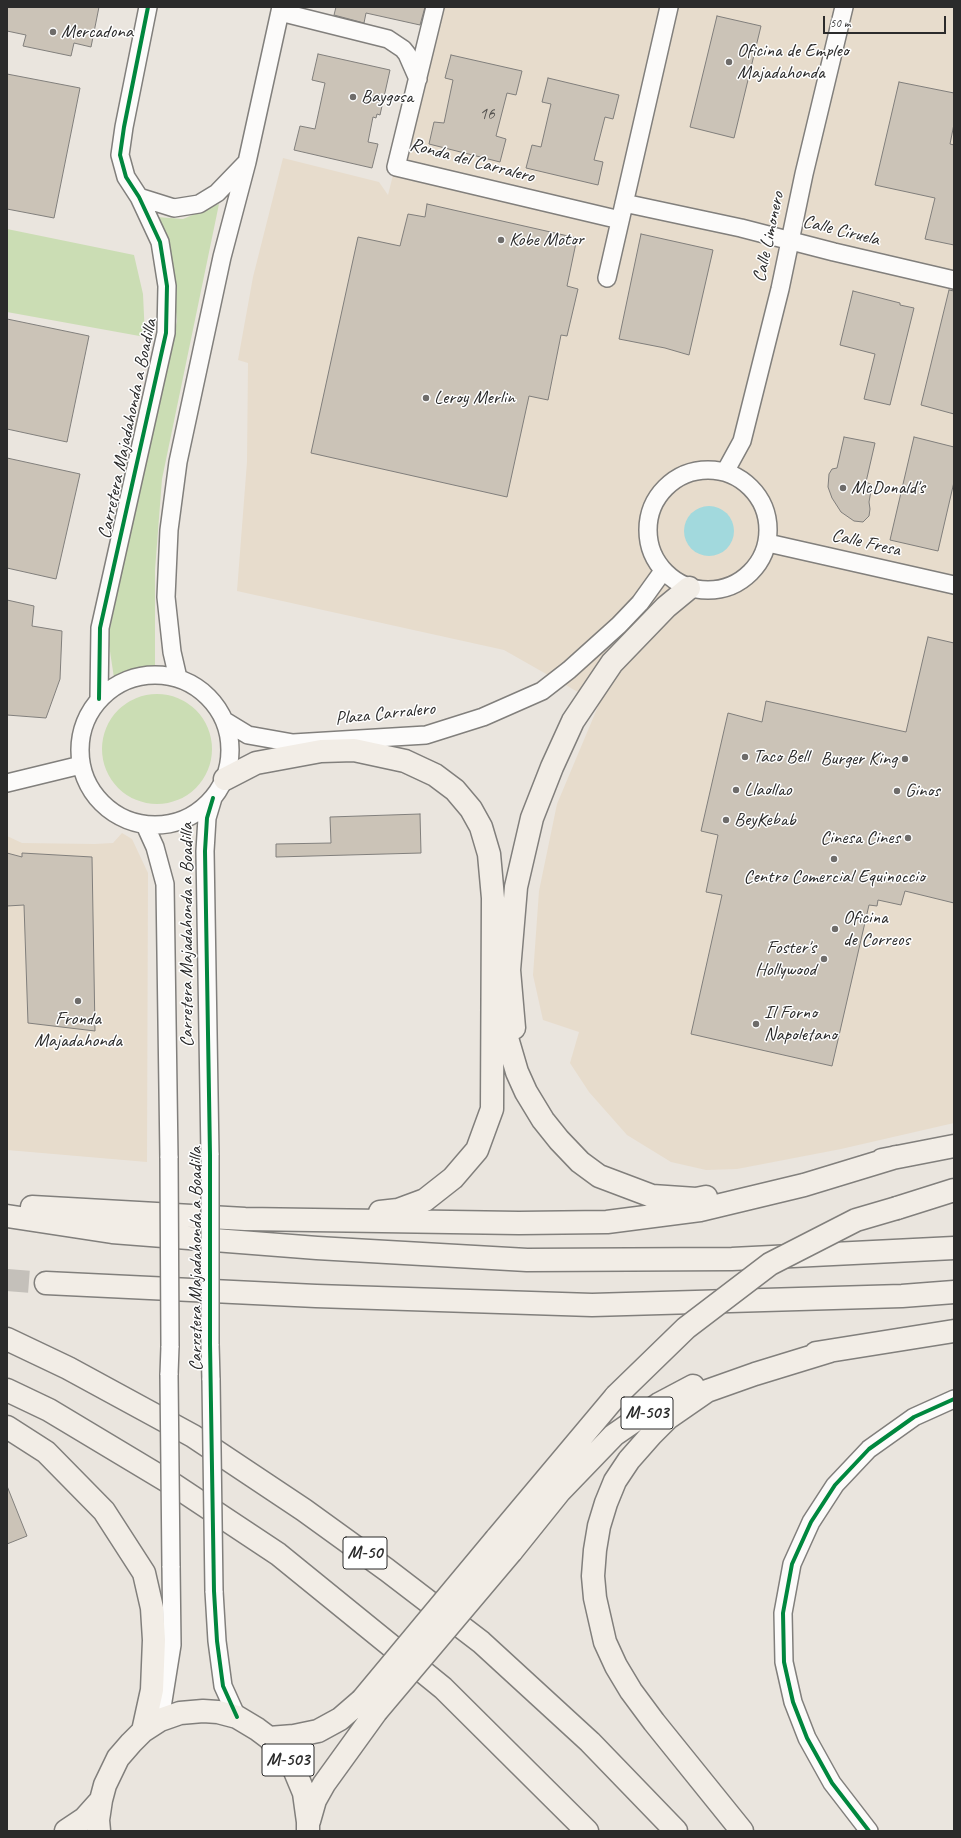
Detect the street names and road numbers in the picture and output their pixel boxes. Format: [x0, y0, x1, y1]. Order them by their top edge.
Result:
street label: Ronda del Carralero [407, 133, 537, 189]
street label: Calle Limonero [748, 190, 790, 284]
street label: Calle Ciruela [800, 210, 882, 252]
street label: Carretera Majadahonda a Boadilla [94, 317, 162, 541]
street label: Calle Fresa [829, 524, 903, 562]
street label: Plaza Carralero [334, 697, 436, 731]
street label: Carretera Majadahonda a Boadilla [176, 823, 198, 1047]
street label: Carretera Majadahonda a Boadilla [185, 1147, 207, 1371]
road number: M-503 [621, 1397, 673, 1429]
road number: M-50 [343, 1537, 387, 1569]
road number: M-503 [262, 1744, 314, 1776]

